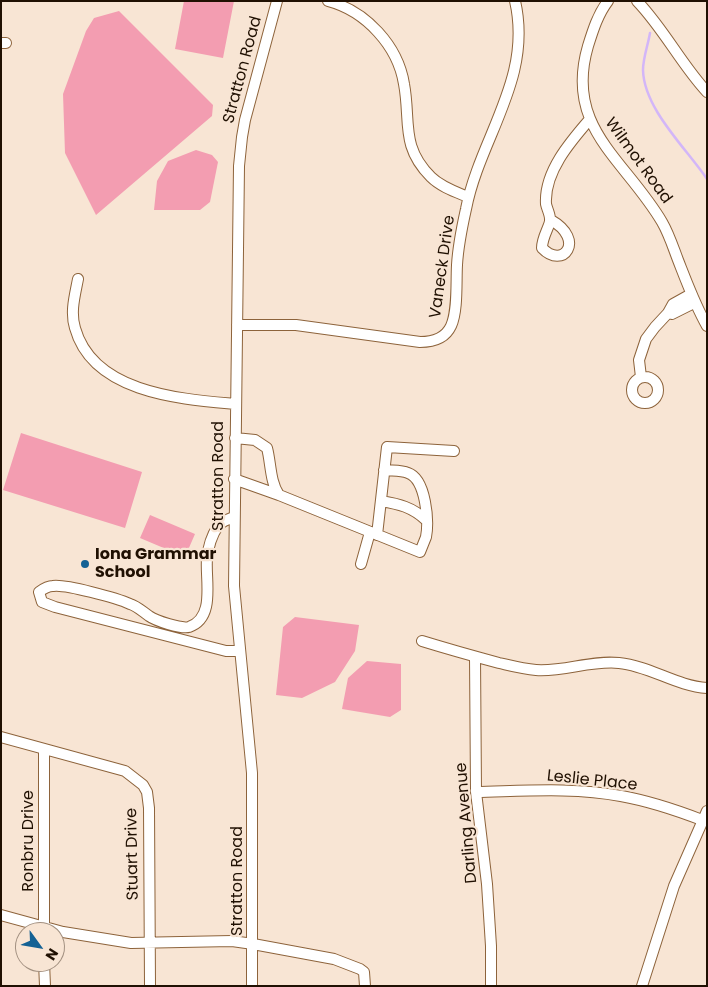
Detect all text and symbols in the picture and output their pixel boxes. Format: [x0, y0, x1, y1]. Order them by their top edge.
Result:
street label: Stratton Road [219, 14, 267, 126]
street label: Wilmot Road [600, 114, 676, 208]
street label: Vaneck Drive [426, 214, 460, 320]
street label: Stratton Road [209, 421, 229, 531]
place label: Iona Grammar School [95, 545, 216, 583]
marker: Iona Grammar School [79, 558, 91, 570]
street label: Darling Avenue [452, 762, 482, 884]
street label: Leslie Place [546, 767, 638, 795]
street label: Ronbru Drive [19, 790, 39, 892]
street label: Stuart Drive [123, 808, 143, 900]
street label: Stratton Road [228, 826, 248, 936]
north arrow [15, 922, 65, 972]
text: N [41, 945, 63, 964]

